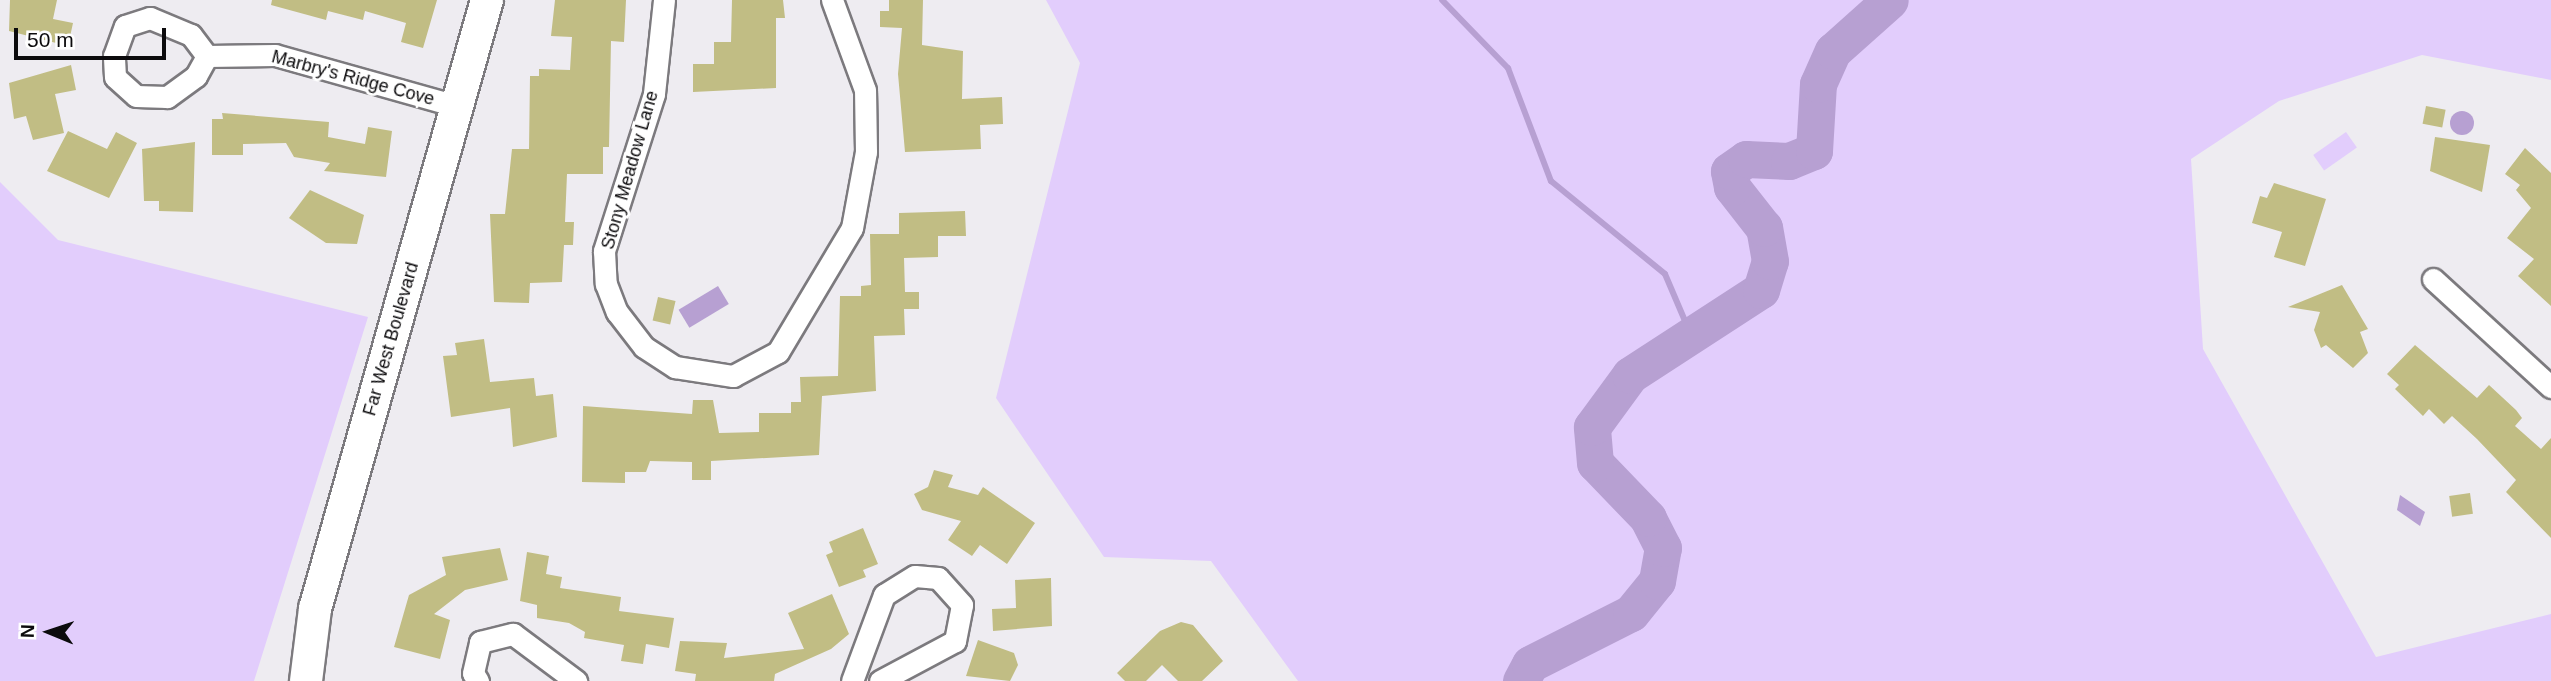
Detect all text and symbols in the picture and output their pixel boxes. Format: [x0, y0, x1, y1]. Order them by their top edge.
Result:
scale bar [18, 14, 170, 58]
text: 50 m [27, 28, 74, 51]
street label: Marbry's Ridge Cove [269, 46, 437, 110]
street label: Stony Meadow Lane [597, 88, 663, 252]
street label: Far West Boulevard [359, 260, 423, 418]
north arrow [14, 597, 84, 667]
text: N [17, 624, 38, 638]

